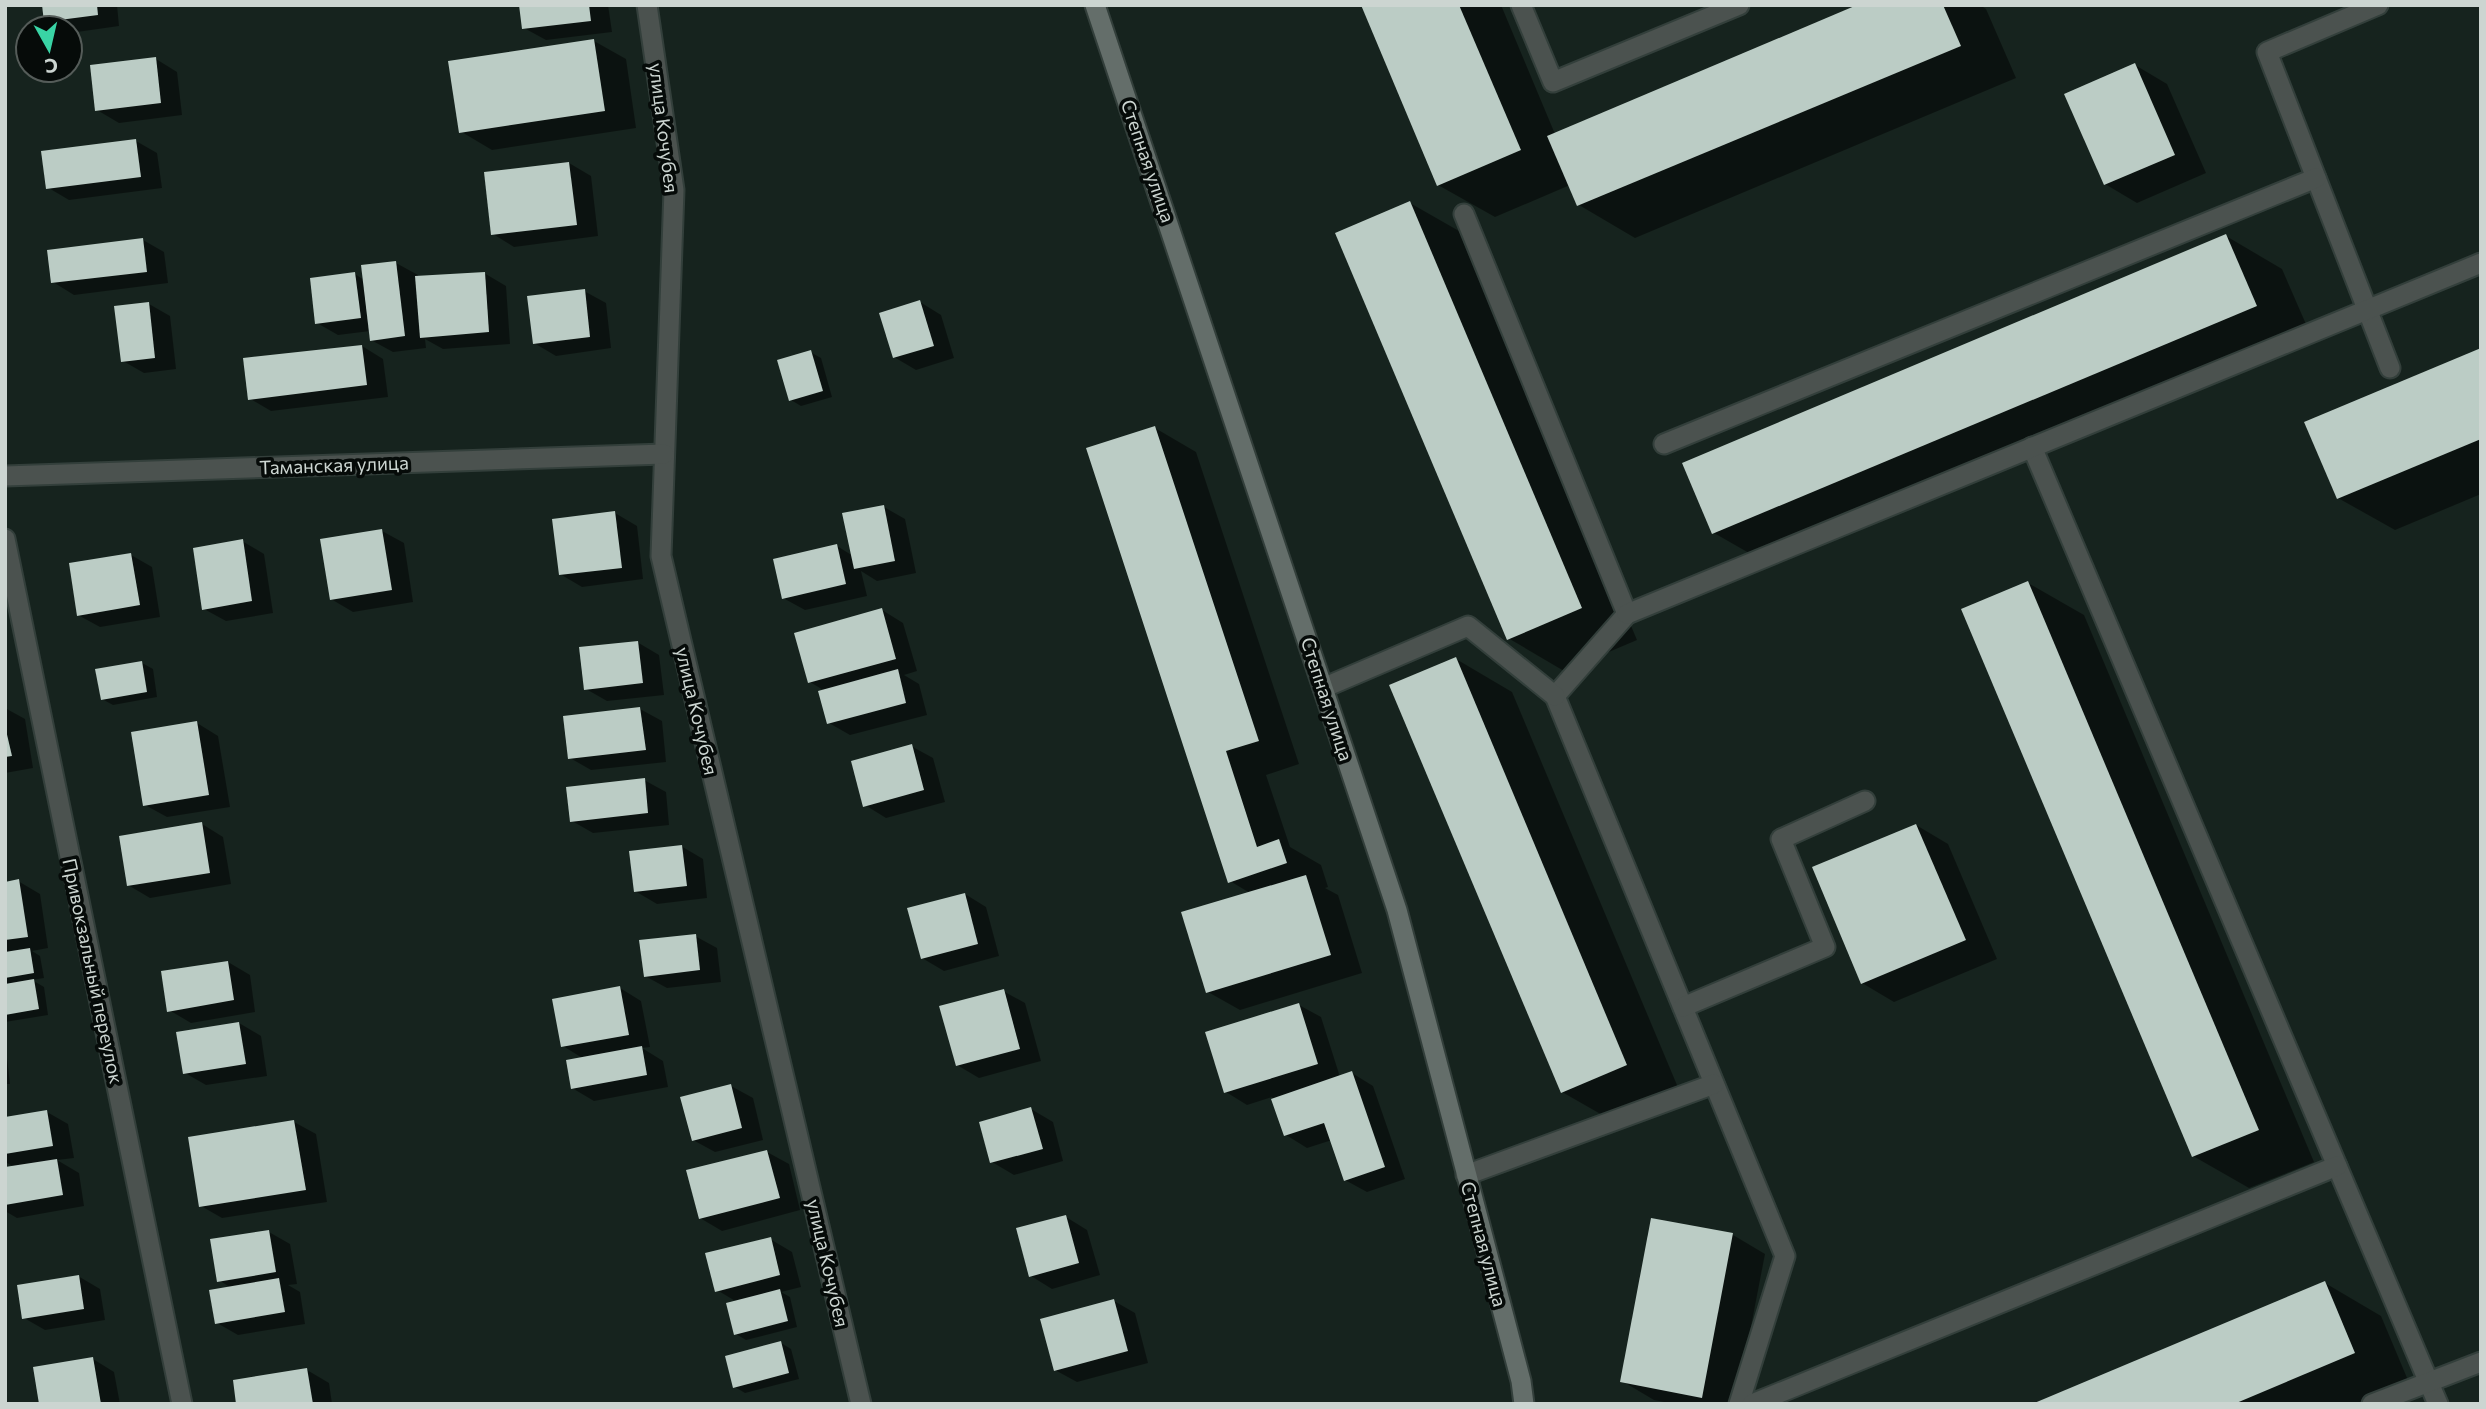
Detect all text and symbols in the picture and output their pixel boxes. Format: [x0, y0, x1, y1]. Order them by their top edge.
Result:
north arrow [14, 14, 84, 84]
text: С [43, 54, 59, 79]
street label: улица Кочубея [645, 62, 684, 194]
street label: Степная улица [1117, 96, 1180, 225]
street label: Таманская улица [259, 450, 409, 479]
street label: Степная улица [1297, 634, 1358, 764]
street label: улица Кочубея [672, 645, 723, 777]
street label: Привокзальный переулок [58, 856, 129, 1086]
street label: Степная улица [1457, 1179, 1512, 1309]
street label: улица Кочубея [803, 1197, 854, 1329]

